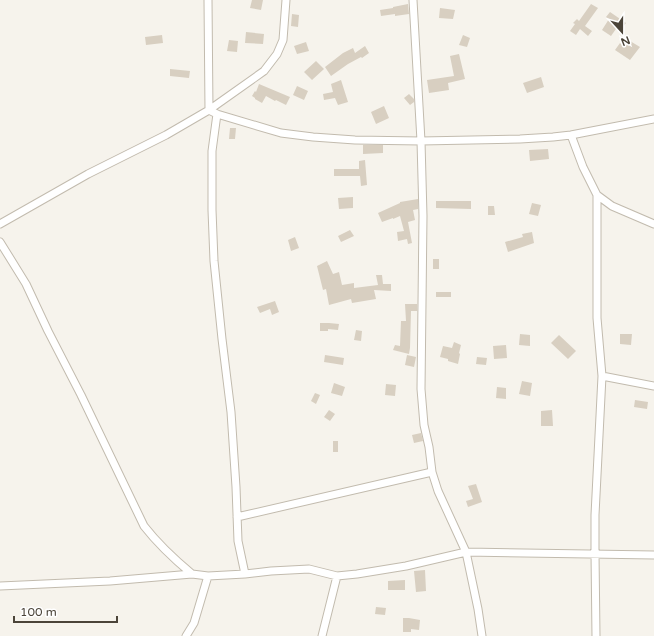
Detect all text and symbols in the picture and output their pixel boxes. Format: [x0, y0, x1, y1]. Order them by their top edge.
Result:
north arrow [602, 12, 642, 52]
text: N [619, 33, 632, 49]
scale bar [14, 598, 117, 624]
text: 100 m [20, 605, 57, 619]

